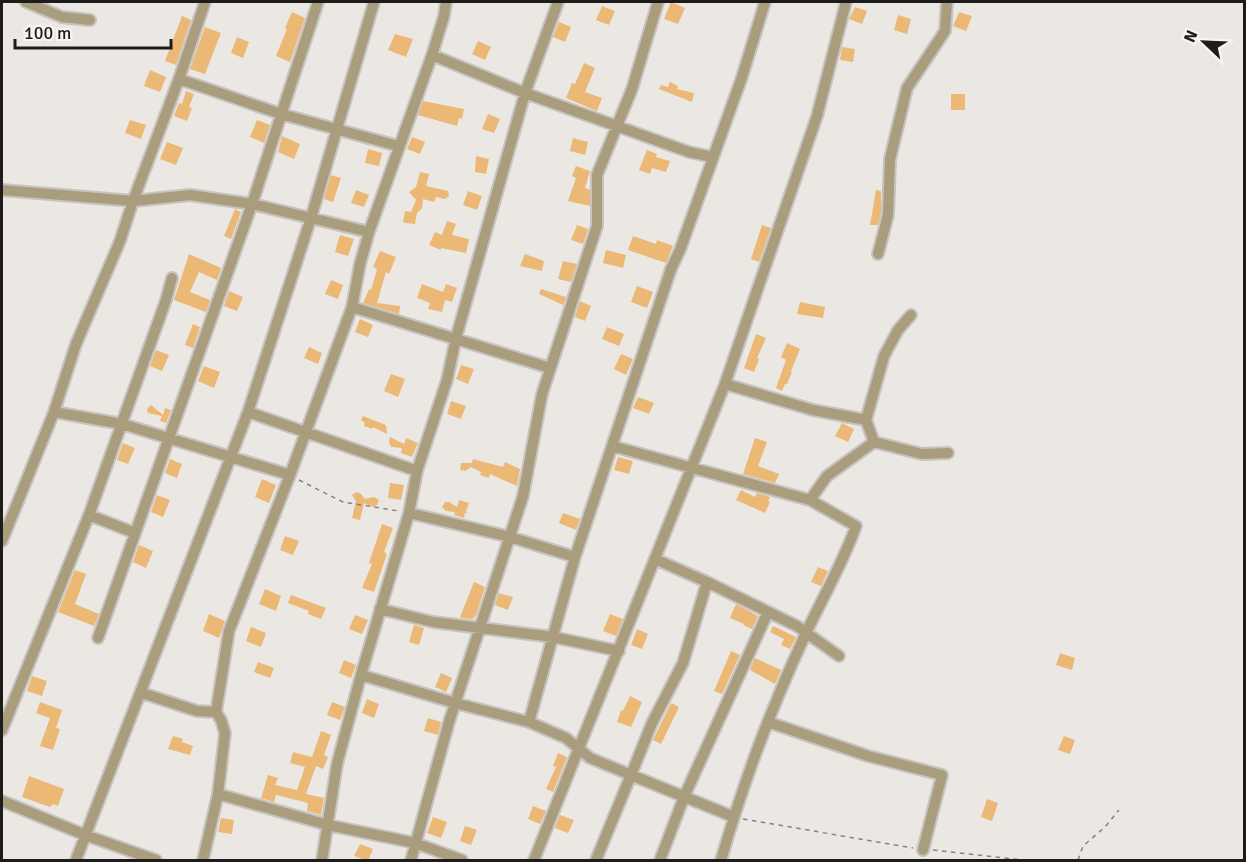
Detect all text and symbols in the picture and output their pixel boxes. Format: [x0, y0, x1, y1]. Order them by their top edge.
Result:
scale bar [15, 12, 171, 50]
north arrow [1174, 12, 1234, 72]
text: 100 m [24, 22, 71, 44]
text: N [1180, 27, 1202, 46]

